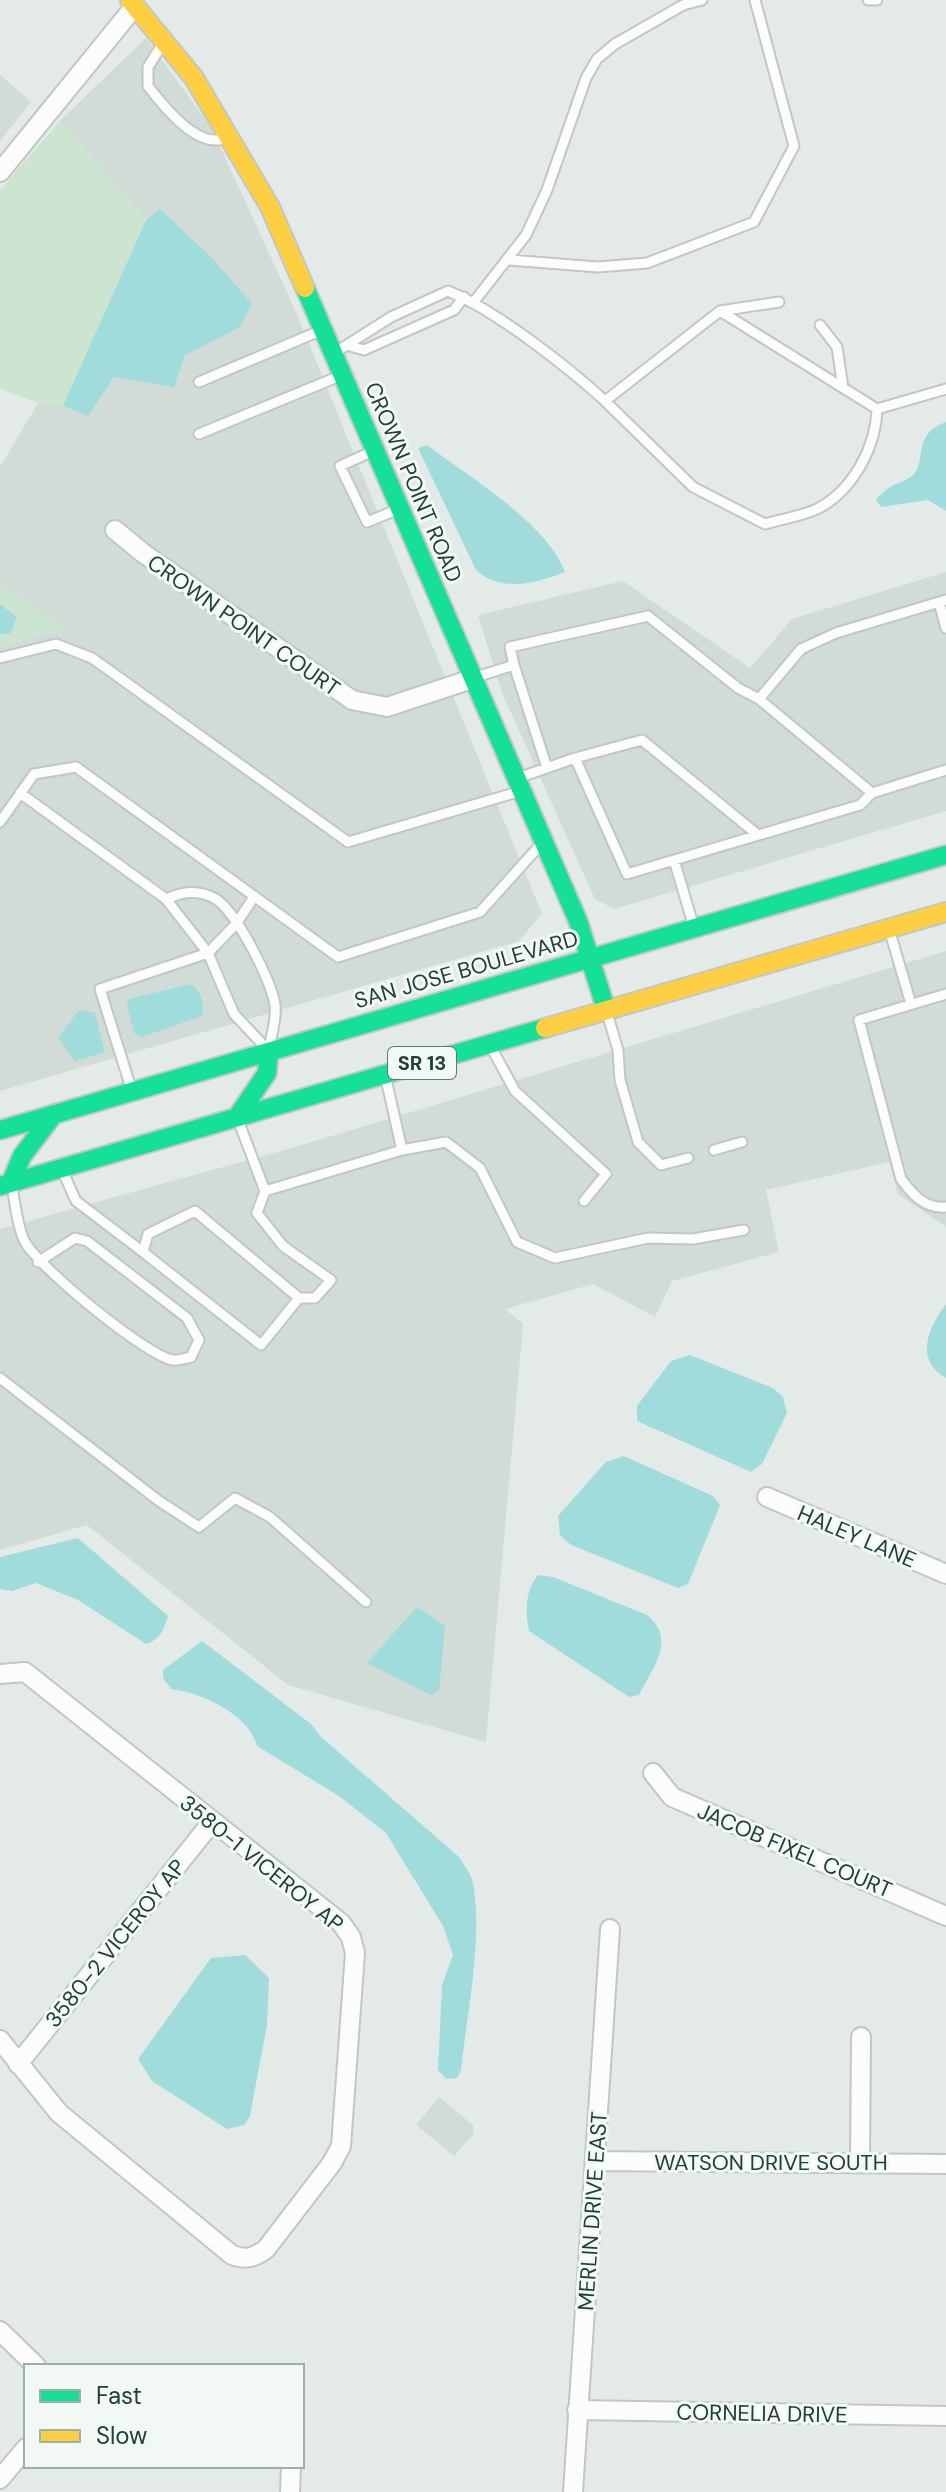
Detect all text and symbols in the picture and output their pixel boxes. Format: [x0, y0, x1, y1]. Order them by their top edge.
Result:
street label: CROWN POINT ROAD [358, 378, 469, 587]
street label: CROWN POINT COURT [142, 548, 346, 703]
street label: SAN JOSE BOULEVARD [351, 924, 581, 1015]
road number: SR 13 [388, 1047, 456, 1079]
street label: HALEY LANE [793, 1498, 920, 1574]
street label: 3580-1 VICEROY AP [174, 1788, 350, 1938]
street label: JACOB FIXEL COURT [693, 1796, 897, 1905]
street label: 3580-2 VICEROY AP [39, 1853, 192, 2033]
street label: MERLIN DRIVE EAST [571, 2110, 614, 2312]
street label: WATSON DRIVE SOUTH [654, 2148, 888, 2177]
legend [24, 2364, 304, 2468]
text: Fast [96, 2380, 142, 2411]
street label: CORNELIA DRIVE [676, 2398, 848, 2429]
text: Slow [96, 2420, 147, 2451]

